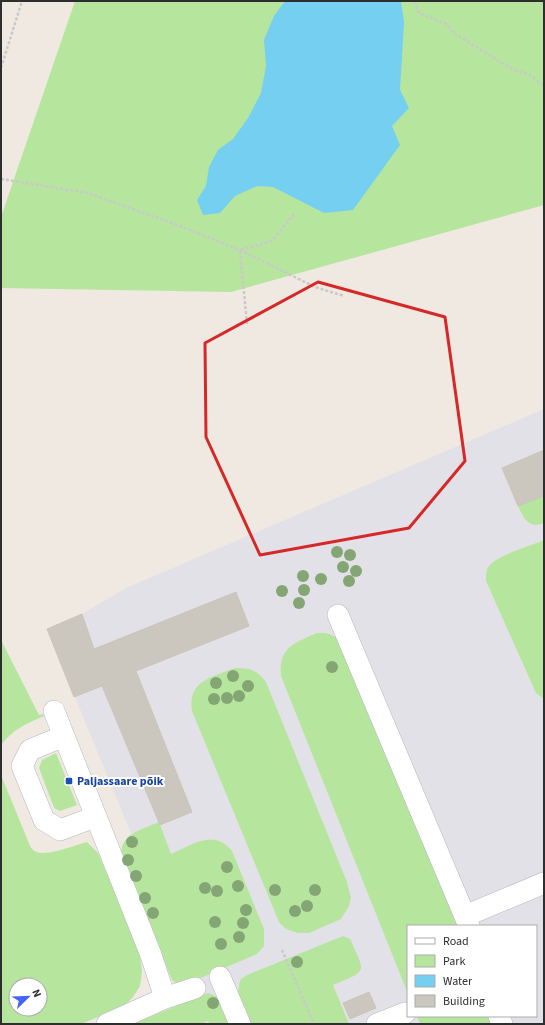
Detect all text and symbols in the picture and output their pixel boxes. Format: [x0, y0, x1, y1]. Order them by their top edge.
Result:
place label: Paljassaare põik [77, 773, 164, 790]
marker: Paljassaare põik [64, 776, 74, 786]
legend [407, 925, 537, 1017]
text: Road [443, 933, 469, 950]
text: Park [443, 953, 465, 970]
text: Water [443, 973, 473, 990]
north arrow [8, 977, 48, 1017]
text: N [28, 987, 45, 1000]
text: Building [443, 993, 485, 1010]

